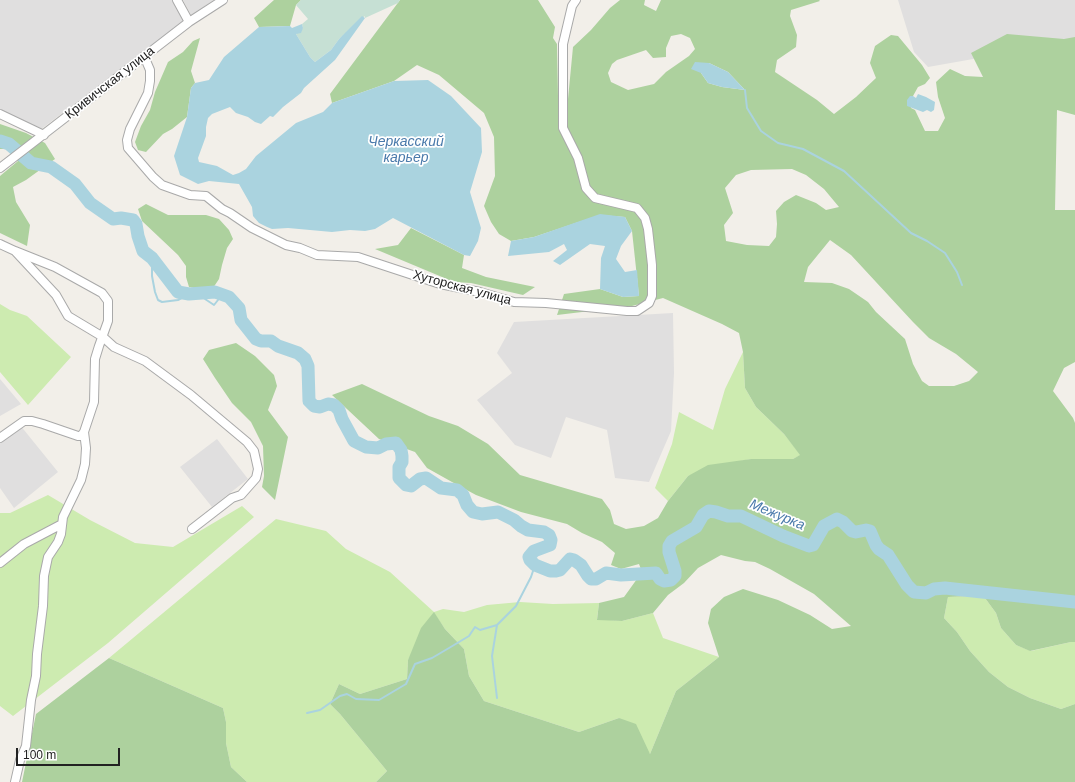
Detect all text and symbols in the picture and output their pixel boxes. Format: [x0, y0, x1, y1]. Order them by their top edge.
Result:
street label: Кривичская улица [62, 43, 158, 123]
water label: Черкасский карьер [368, 134, 444, 166]
street label: Хуторская улица [411, 267, 513, 309]
water label: Межурка [747, 496, 807, 534]
scale bar [18, 740, 122, 766]
text: 100 m [23, 748, 56, 762]

